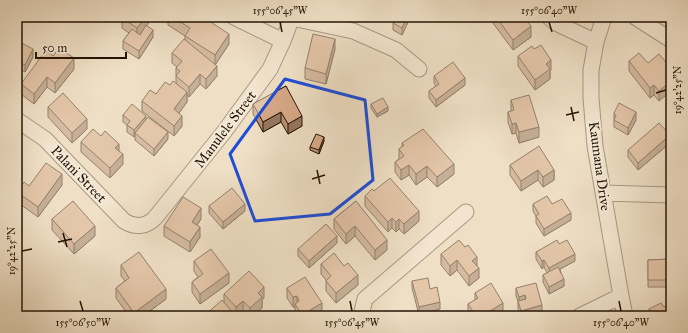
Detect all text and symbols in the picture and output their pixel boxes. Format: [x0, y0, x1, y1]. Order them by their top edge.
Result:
text: 155°06'45"W [253, 5, 308, 17]
text: 155°06'40"W [521, 5, 577, 17]
scale bar [36, 34, 126, 60]
text: 50 m [42, 41, 67, 55]
text: 19°42'25"N [672, 65, 684, 114]
street label: Manulele Street [191, 87, 260, 171]
street label: Kaumana Drive [585, 120, 614, 212]
street label: Palani Street [47, 142, 110, 206]
text: 19°42'25"N [6, 226, 18, 275]
text: 155°06'50"W [56, 317, 111, 329]
text: 155°06'45"W [325, 317, 380, 329]
text: 155°06'40"W [593, 317, 649, 329]

